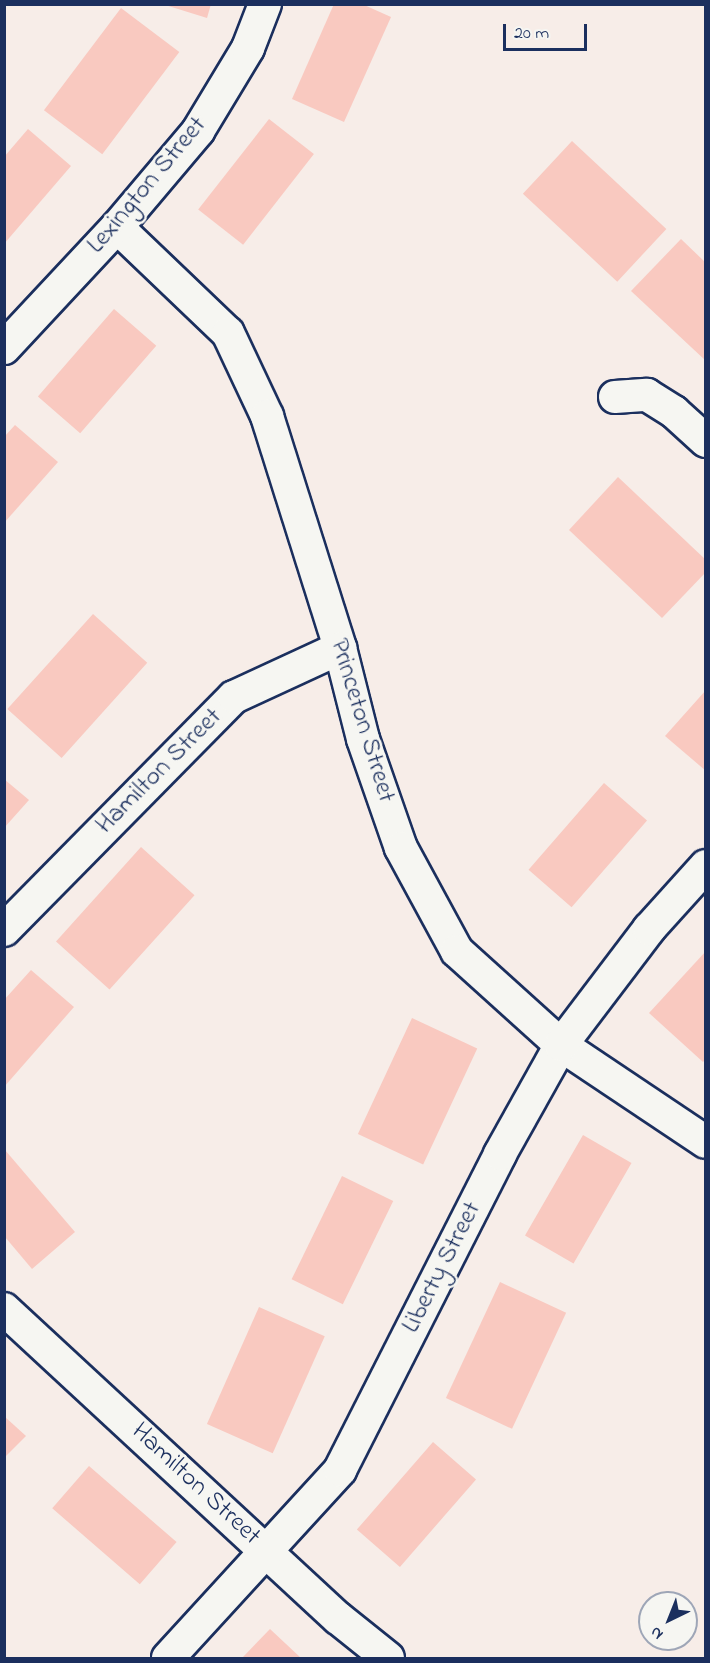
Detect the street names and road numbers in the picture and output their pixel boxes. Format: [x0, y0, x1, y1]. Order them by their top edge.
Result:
street label: Lexington Street [82, 111, 214, 261]
street label: Princeton Street [321, 635, 401, 807]
street label: Hamilton Street [90, 702, 230, 842]
street label: Liberty Street [397, 1197, 489, 1339]
street label: Hamilton Street [124, 1417, 266, 1553]

